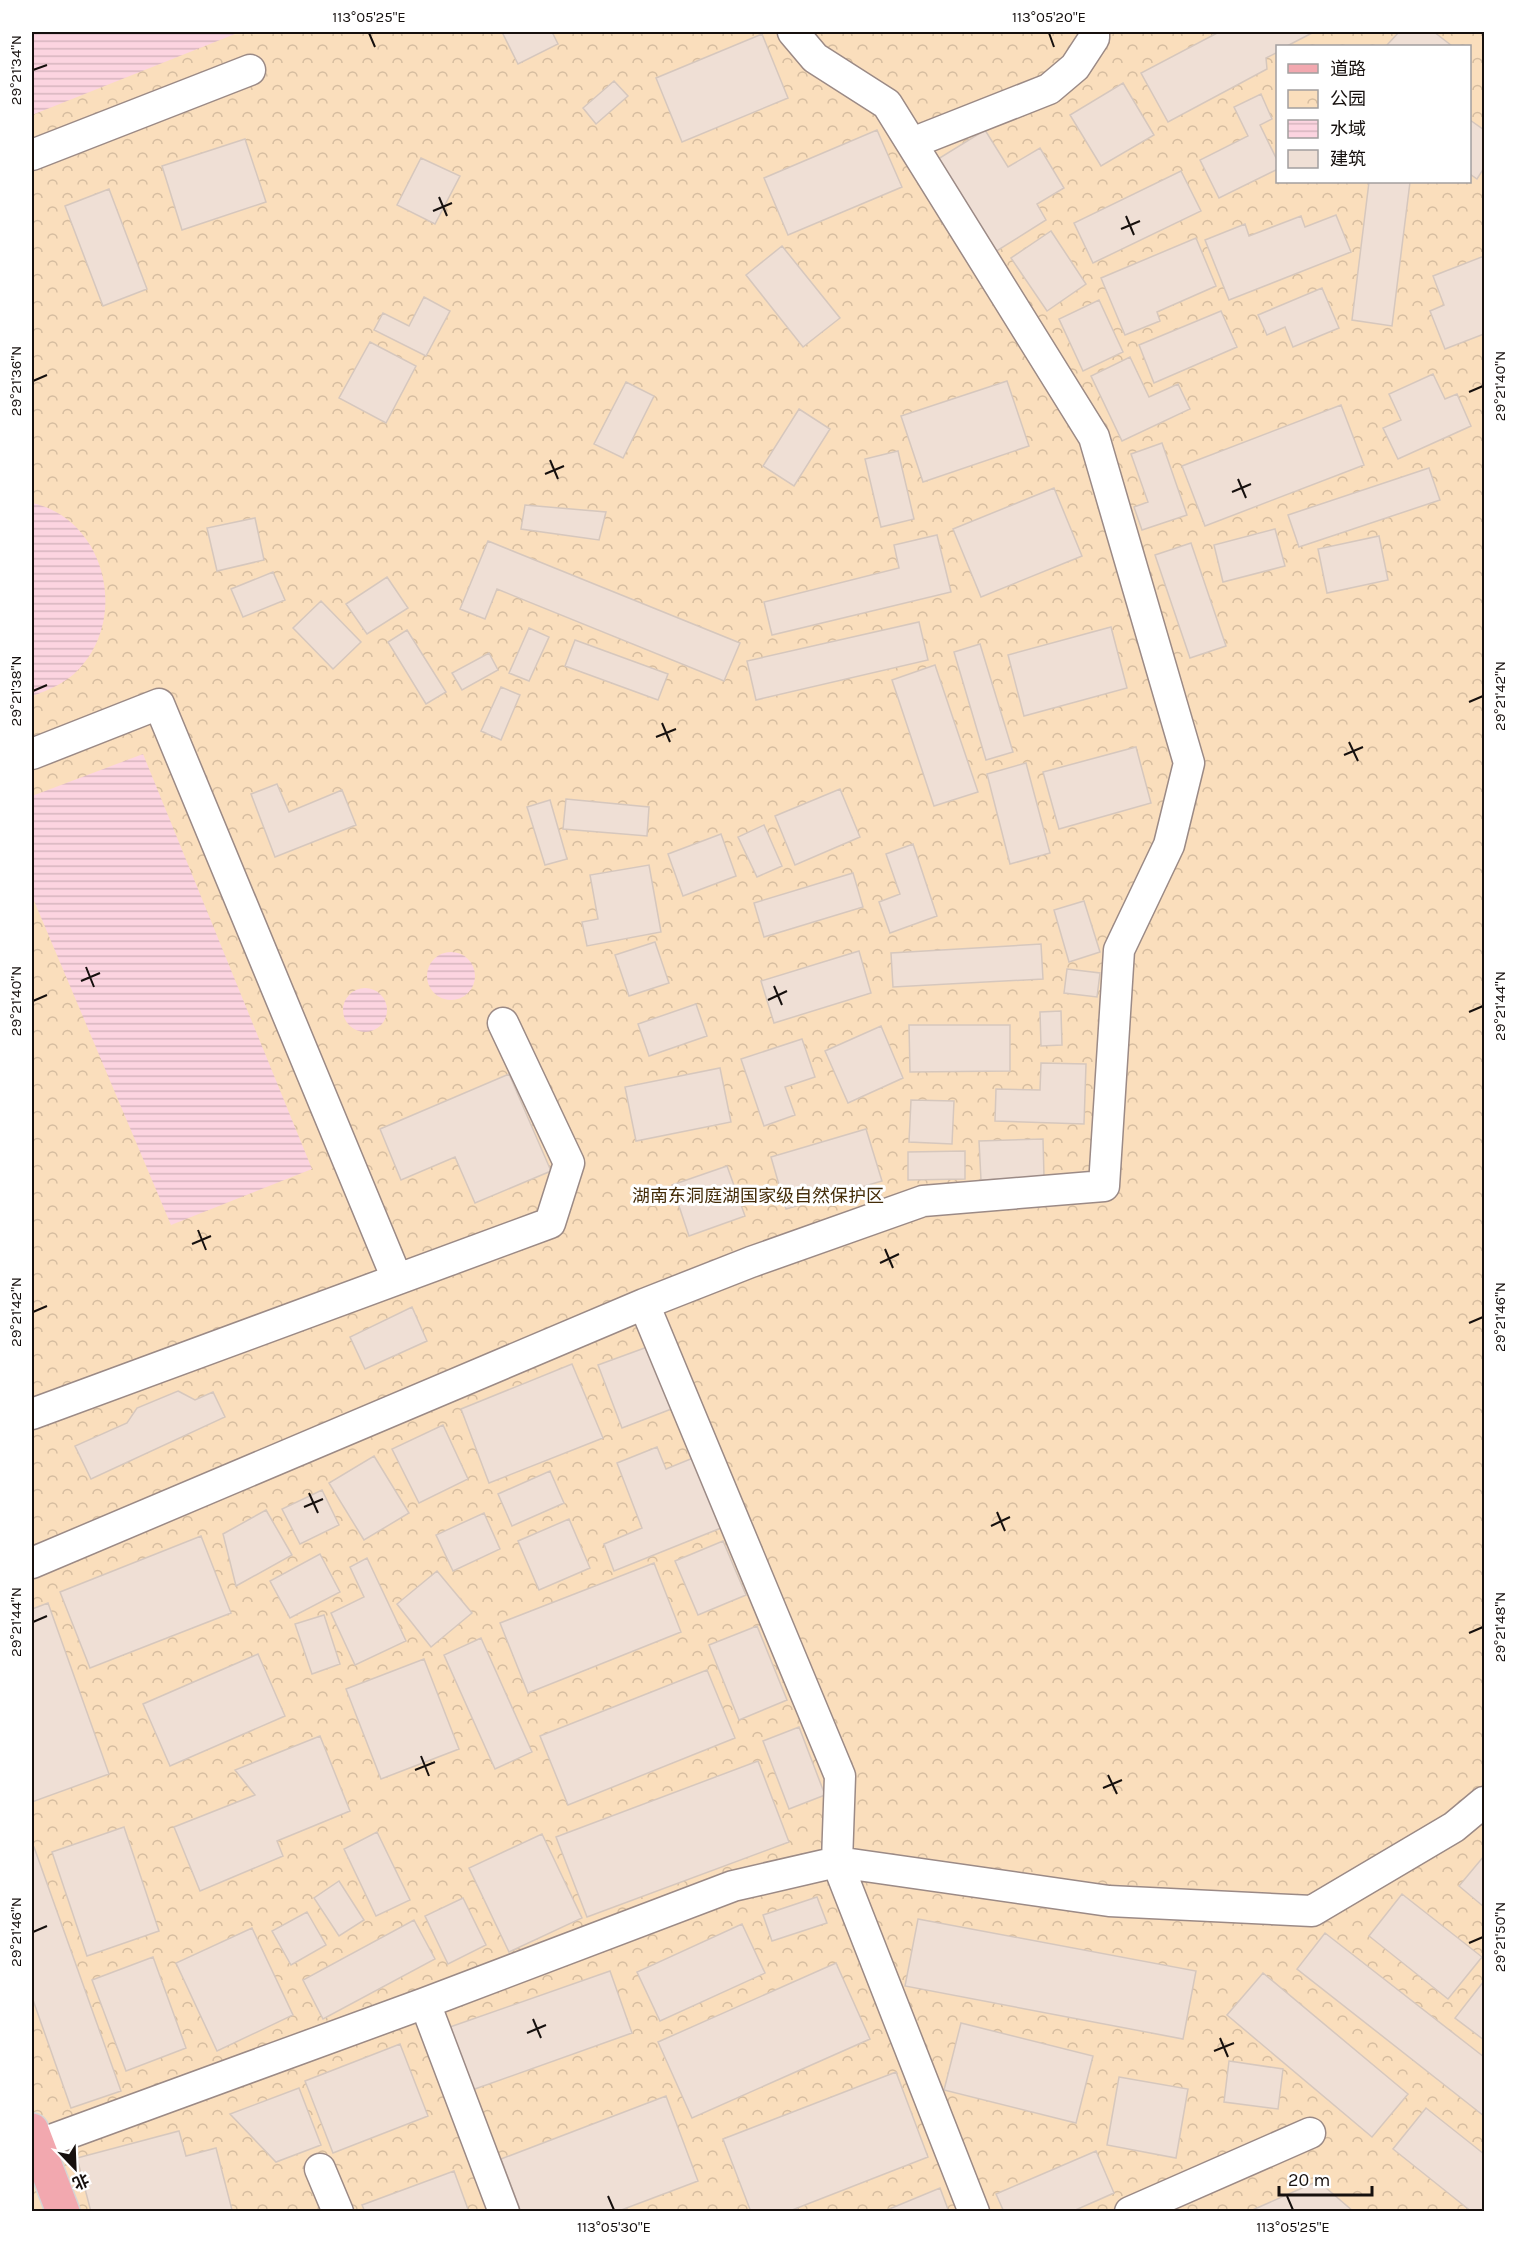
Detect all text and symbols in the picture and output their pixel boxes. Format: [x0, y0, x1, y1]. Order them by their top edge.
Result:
text: 113°05'25"E [332, 8, 406, 26]
text: 113°05'20"E [1012, 8, 1086, 26]
text: 29°21'34"N [7, 35, 25, 105]
legend [1276, 45, 1471, 183]
text: 道路 [1330, 58, 1366, 80]
text: 公园 [1330, 88, 1366, 110]
text: 水域 [1330, 118, 1366, 140]
text: 建筑 [1330, 148, 1366, 170]
text: 29°21'36"N [7, 346, 25, 416]
text: 29°21'40"N [1491, 351, 1509, 421]
text: 29°21'38"N [7, 655, 25, 727]
text: 29°21'42"N [1491, 661, 1509, 731]
text: 29°21'40"N [7, 966, 25, 1036]
text: 29°21'44"N [1491, 971, 1509, 1041]
park label: 湖南东洞庭湖国家级自然保护区 [632, 1185, 884, 1207]
text: 29°21'42"N [7, 1277, 25, 1347]
text: 29°21'46"N [1491, 1282, 1509, 1352]
text: 29°21'44"N [7, 1587, 25, 1657]
text: 29°21'48"N [1491, 1592, 1509, 1662]
text: 29°21'46"N [7, 1897, 25, 1967]
text: 29°21'50"N [1491, 1902, 1509, 1972]
north arrow [45, 2138, 105, 2198]
scale bar [1279, 2159, 1372, 2197]
text: 北 [70, 2169, 92, 2193]
text: 20 m [1288, 2169, 1330, 2191]
text: 113°05'30"E [577, 2218, 651, 2236]
text: 113°05'25"E [1256, 2218, 1330, 2236]

